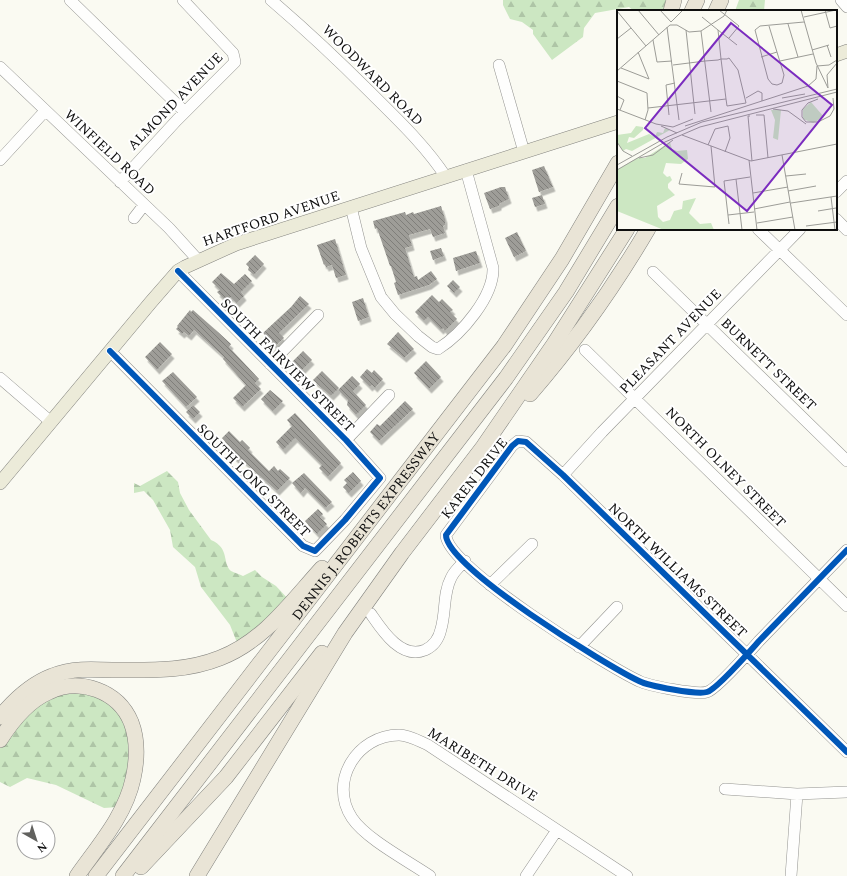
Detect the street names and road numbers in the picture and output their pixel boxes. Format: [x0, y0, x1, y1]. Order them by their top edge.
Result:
street label: WOODWARD ROAD [317, 20, 428, 131]
street label: ALMOND AVENUE [123, 47, 228, 155]
street label: WINFIELD ROAD [59, 104, 160, 200]
street label: HARTFORD AVENUE [200, 185, 343, 252]
street label: PLEASANT AVENUE [614, 284, 726, 399]
street label: SOUTH FAIRVIEW STREET [216, 293, 360, 437]
street label: BURNETT STREET [716, 313, 821, 416]
street label: NORTH OLNEY STREET [660, 402, 791, 533]
street label: SOUTH LONG STREET [192, 419, 315, 542]
street label: DENNIS J. ROBERTS EXPRESSWAY [287, 427, 445, 625]
street label: KAREN DRIVE [436, 433, 513, 523]
street label: NORTH WILLIAMS STREET [603, 498, 752, 643]
street label: MARIBETH DRIVE [424, 722, 542, 807]

